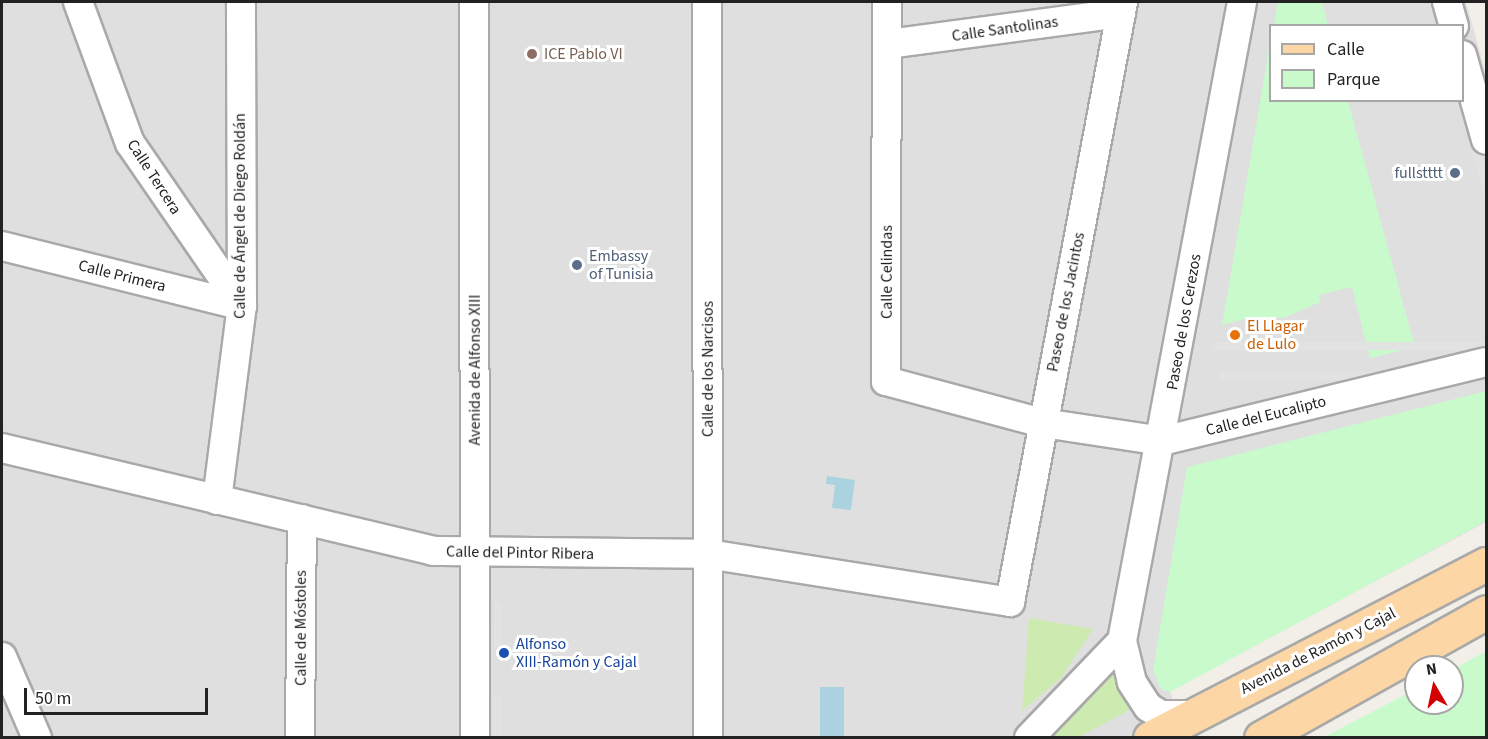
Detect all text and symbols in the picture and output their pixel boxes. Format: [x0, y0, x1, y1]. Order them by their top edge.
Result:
street label: Calle Santolinas [951, 12, 1059, 46]
legend [1269, 24, 1464, 102]
text: Calle [1327, 37, 1364, 62]
place label: ICE Pablo VI [544, 44, 623, 64]
marker: ICE Pablo VI [525, 47, 539, 61]
text: Parque [1327, 67, 1380, 92]
street label: Calle de Ángel de Diego Roldán [230, 113, 250, 319]
street label: Calle Tercera [123, 136, 185, 218]
place label: fullstttt [1394, 163, 1443, 183]
marker: fullstttt [1448, 166, 1462, 180]
street label: Calle Celindas [877, 225, 897, 319]
street label: Paseo de los Jacintos [1043, 231, 1089, 373]
place label: Embassy of Tunisia [589, 246, 653, 284]
street label: Paseo de los Cerezos [1163, 252, 1205, 392]
street label: Calle Primera [76, 256, 168, 296]
marker: Embassy of Tunisia [570, 258, 584, 272]
street label: Avenida de Alfonso XIII [465, 295, 485, 445]
street label: Calle de los Narcisos [698, 301, 718, 437]
place label: El Llagar de Lulo [1247, 316, 1304, 354]
marker: El Llagar de Lulo [1228, 328, 1242, 342]
street label: Calle del Eucalipto [1204, 392, 1328, 440]
street label: Calle del Pintor Ribera [446, 542, 594, 564]
street label: Calle de Móstoles [291, 570, 311, 686]
street label: Avenida de Ramón y Cajal [1237, 603, 1399, 699]
place label: Alfonso XIII-Ramón y Cajal [516, 634, 637, 672]
marker: Alfonso XIII-Ramón y Cajal [497, 646, 511, 660]
north arrow [1404, 655, 1464, 715]
text: N [1425, 658, 1438, 681]
scale bar [27, 676, 212, 714]
text: 50 m [35, 686, 71, 711]

